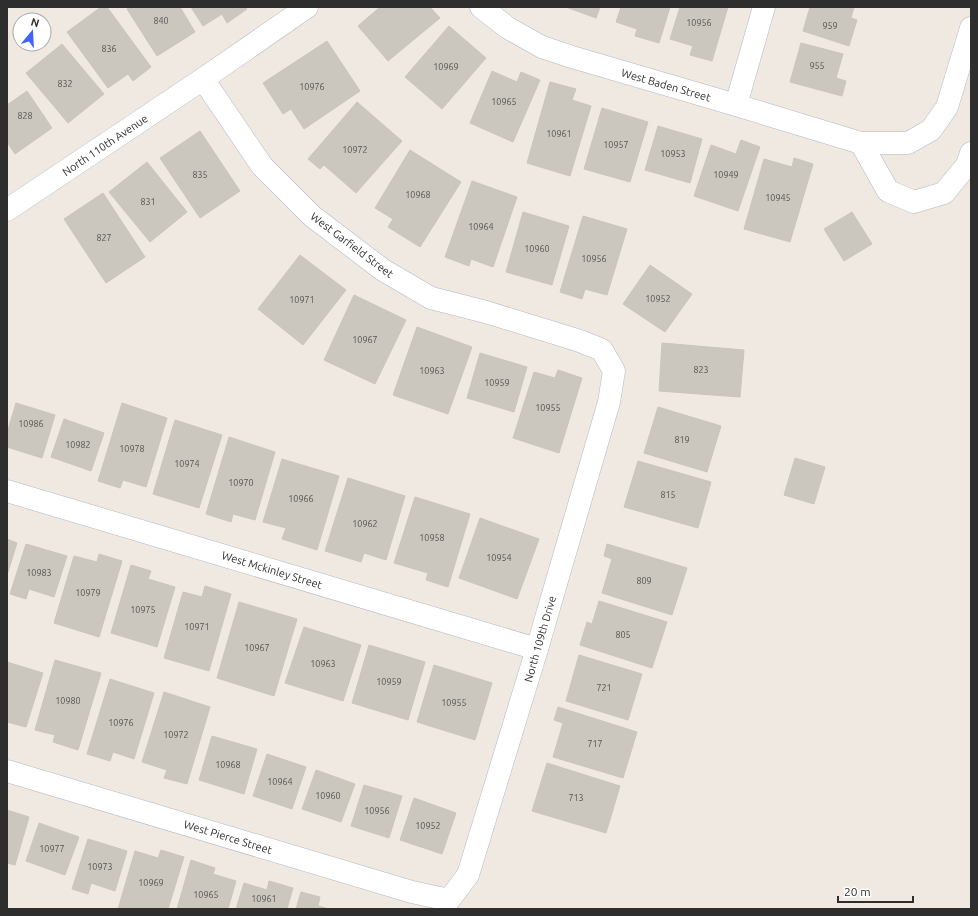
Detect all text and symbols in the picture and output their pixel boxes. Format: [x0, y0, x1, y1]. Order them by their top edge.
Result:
north arrow [12, 12, 52, 52]
text: N [29, 16, 41, 29]
house number: 840 [153, 16, 169, 26]
house number: 10956 [686, 18, 712, 28]
house number: 959 [822, 21, 838, 31]
house number: 836 [101, 44, 117, 54]
house number: 955 [809, 61, 825, 71]
house number: 10969 [433, 62, 459, 72]
street label: West Baden Street [620, 67, 713, 104]
house number: 832 [57, 79, 73, 89]
house number: 10976 [299, 82, 325, 92]
house number: 10965 [491, 97, 517, 107]
house number: 828 [17, 111, 33, 121]
street label: North 110th Avenue [60, 112, 150, 178]
house number: 10961 [546, 129, 572, 139]
house number: 10957 [603, 140, 629, 150]
house number: 10972 [342, 145, 368, 155]
house number: 10953 [660, 149, 686, 159]
house number: 835 [192, 170, 208, 180]
house number: 10949 [713, 170, 739, 180]
house number: 10968 [405, 190, 431, 200]
house number: 10945 [765, 193, 791, 203]
house number: 831 [140, 197, 156, 207]
street label: West Garfield Street [308, 210, 396, 280]
house number: 10964 [468, 222, 494, 232]
house number: 827 [96, 233, 112, 243]
house number: 10960 [524, 244, 550, 254]
house number: 10956 [581, 254, 607, 264]
house number: 10952 [645, 294, 671, 304]
house number: 10971 [289, 295, 315, 305]
house number: 10967 [352, 335, 378, 345]
house number: 823 [693, 365, 709, 375]
house number: 10963 [419, 366, 445, 376]
house number: 10959 [484, 378, 510, 388]
house number: 10955 [535, 403, 561, 413]
house number: 10986 [18, 419, 44, 429]
house number: 819 [674, 435, 690, 445]
house number: 10982 [65, 440, 91, 450]
house number: 10978 [119, 444, 145, 454]
house number: 10974 [174, 459, 200, 469]
house number: 10970 [228, 478, 254, 488]
house number: 815 [660, 490, 676, 500]
house number: 10966 [288, 494, 314, 504]
house number: 10962 [352, 519, 378, 529]
house number: 10958 [419, 533, 445, 543]
street label: West Mckinley Street [220, 549, 324, 591]
house number: 10954 [486, 553, 512, 563]
house number: 10983 [26, 568, 52, 578]
house number: 809 [636, 576, 652, 586]
house number: 10979 [75, 588, 101, 598]
street label: North 109th Drive [522, 594, 558, 684]
house number: 10975 [130, 605, 156, 615]
house number: 10971 [184, 622, 210, 632]
house number: 805 [615, 630, 631, 640]
house number: 10967 [244, 643, 270, 653]
house number: 10963 [310, 659, 336, 669]
house number: 10959 [376, 677, 402, 687]
house number: 721 [596, 683, 612, 693]
house number: 10980 [55, 696, 81, 706]
house number: 10955 [441, 698, 467, 708]
house number: 10976 [108, 718, 134, 728]
house number: 10972 [163, 730, 189, 740]
house number: 717 [587, 739, 603, 749]
house number: 10968 [215, 760, 241, 770]
house number: 10964 [267, 777, 293, 787]
house number: 10960 [315, 791, 341, 801]
house number: 713 [568, 793, 584, 803]
house number: 10956 [364, 806, 390, 816]
street label: West Pierce Street [182, 818, 274, 856]
house number: 10952 [415, 821, 441, 831]
house number: 10977 [39, 844, 65, 854]
house number: 10973 [87, 862, 113, 872]
house number: 10969 [138, 878, 164, 888]
scale bar [838, 878, 913, 904]
text: 20 m [844, 885, 871, 898]
house number: 10965 [193, 890, 219, 900]
house number: 10961 [251, 894, 277, 904]

